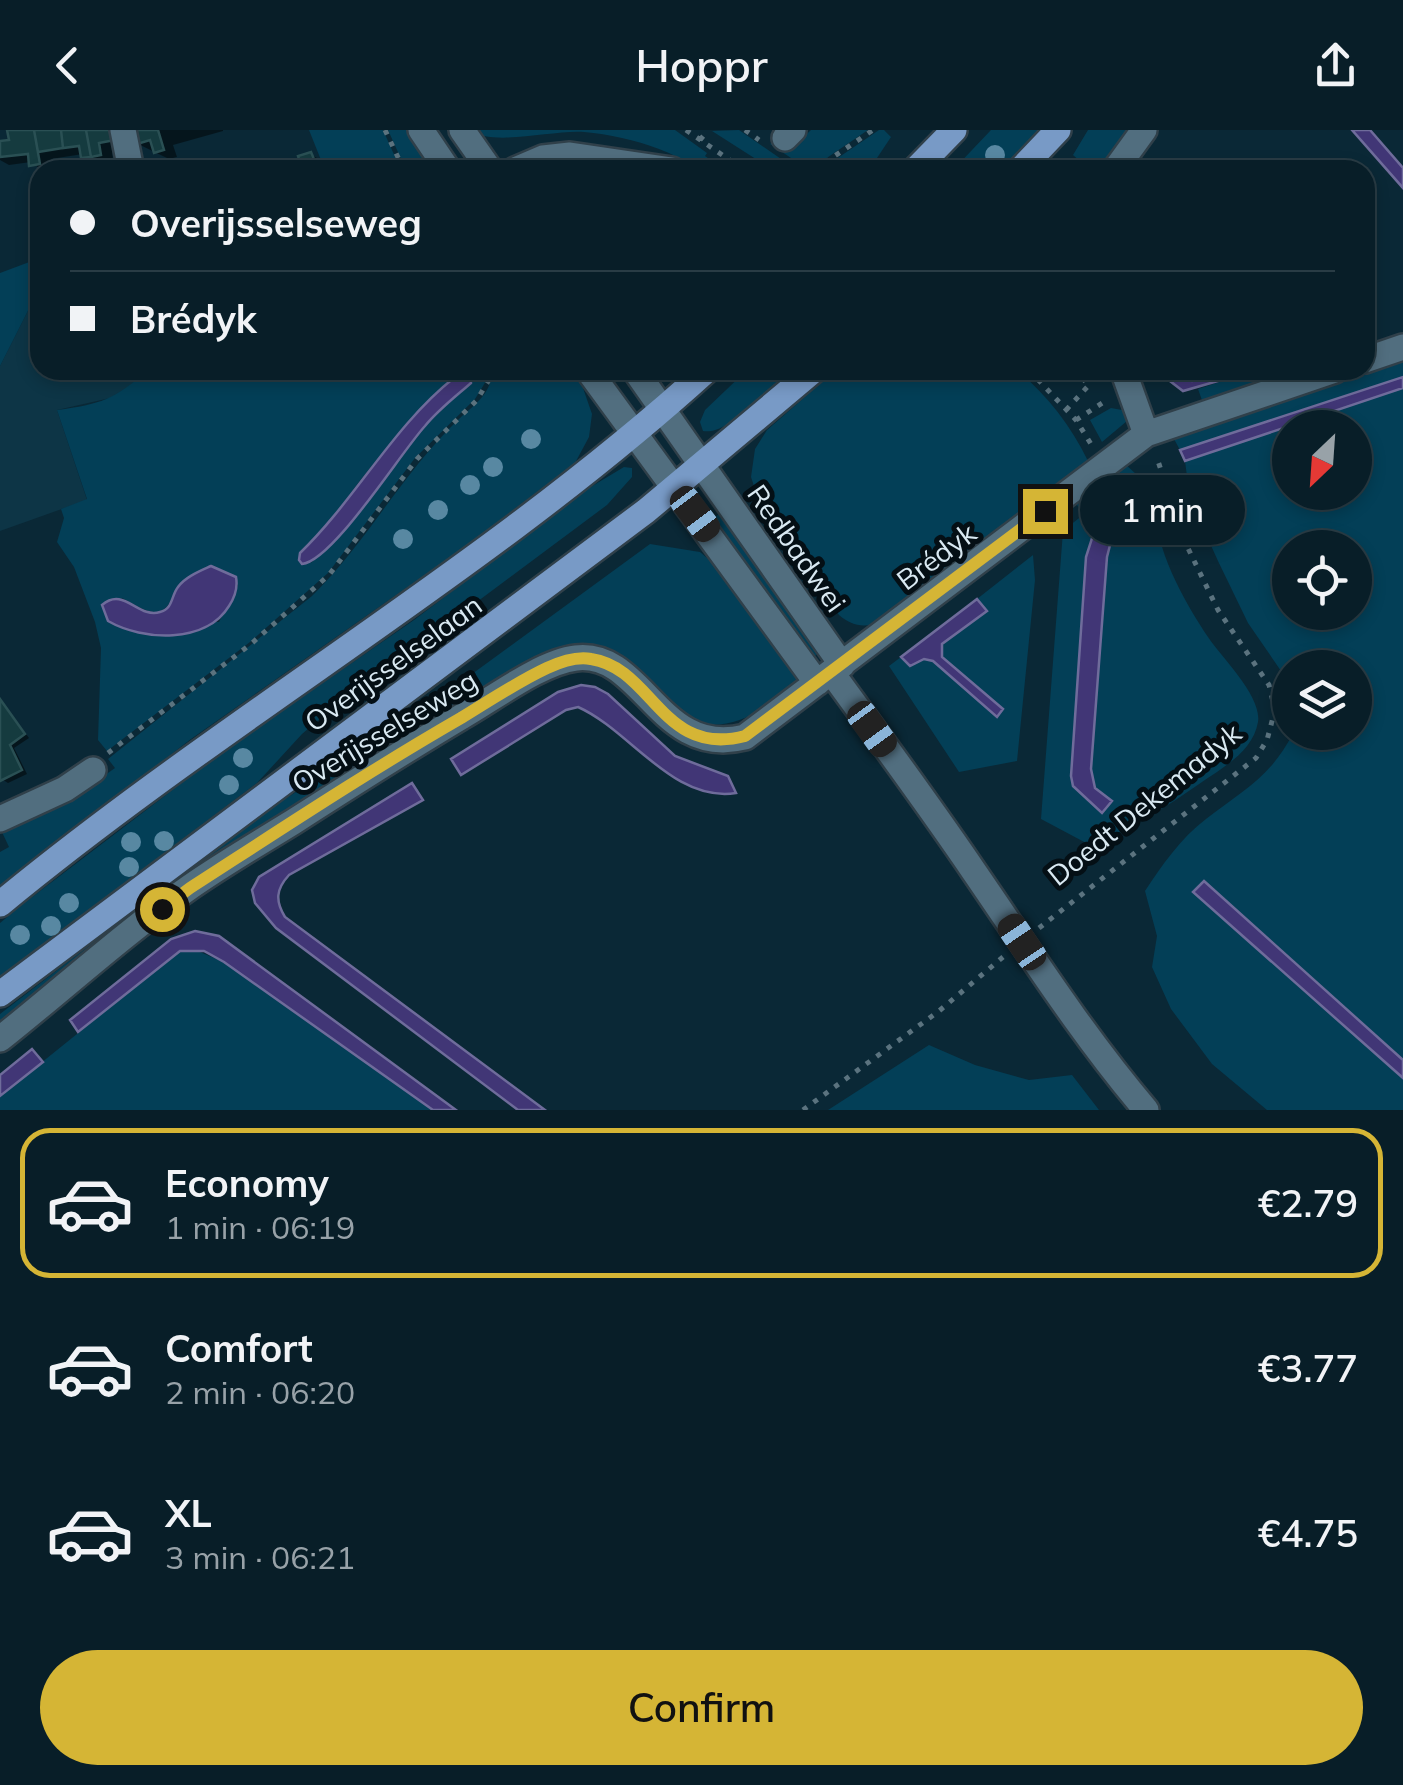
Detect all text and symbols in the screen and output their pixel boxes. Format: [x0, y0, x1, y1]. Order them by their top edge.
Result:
text: Hoppr [635, 37, 768, 93]
icon: back [40, 38, 95, 93]
icon: share [1308, 38, 1363, 93]
text: Overijsselseweg [130, 199, 422, 247]
text: Brédyk [130, 295, 257, 343]
north arrow [1272, 410, 1372, 510]
map controls [1272, 410, 1372, 750]
callout: 1 min [1080, 476, 1245, 546]
street label: Redbadwei [740, 478, 854, 618]
car [665, 481, 725, 547]
route end [1023, 489, 1068, 534]
text: 1 min [1121, 490, 1204, 530]
street label: Brédyk [889, 514, 983, 597]
button: locate [1272, 530, 1372, 630]
street label: Overijsselselaan [298, 587, 488, 739]
button: layers [1272, 650, 1372, 750]
street label: Overijsselseweg [285, 662, 483, 800]
car [842, 696, 902, 762]
street label: Doedt Dekemadyk [1040, 715, 1248, 893]
route start [140, 887, 185, 932]
car [993, 909, 1051, 975]
icon: car [45, 1158, 135, 1248]
text: Economy [165, 1159, 329, 1207]
text: €2.79 [1258, 1179, 1358, 1227]
text: 1 min · 06:19 [165, 1207, 355, 1247]
icon: car [45, 1323, 135, 1413]
text: Comfort [165, 1324, 313, 1372]
text: €3.77 [1258, 1344, 1358, 1392]
text: 2 min · 06:20 [165, 1372, 355, 1412]
icon: car [45, 1488, 135, 1578]
text: XL [165, 1489, 212, 1537]
text: €4.75 [1258, 1509, 1358, 1557]
text: 3 min · 06:21 [165, 1537, 355, 1577]
button: Confirm [40, 1650, 1363, 1765]

